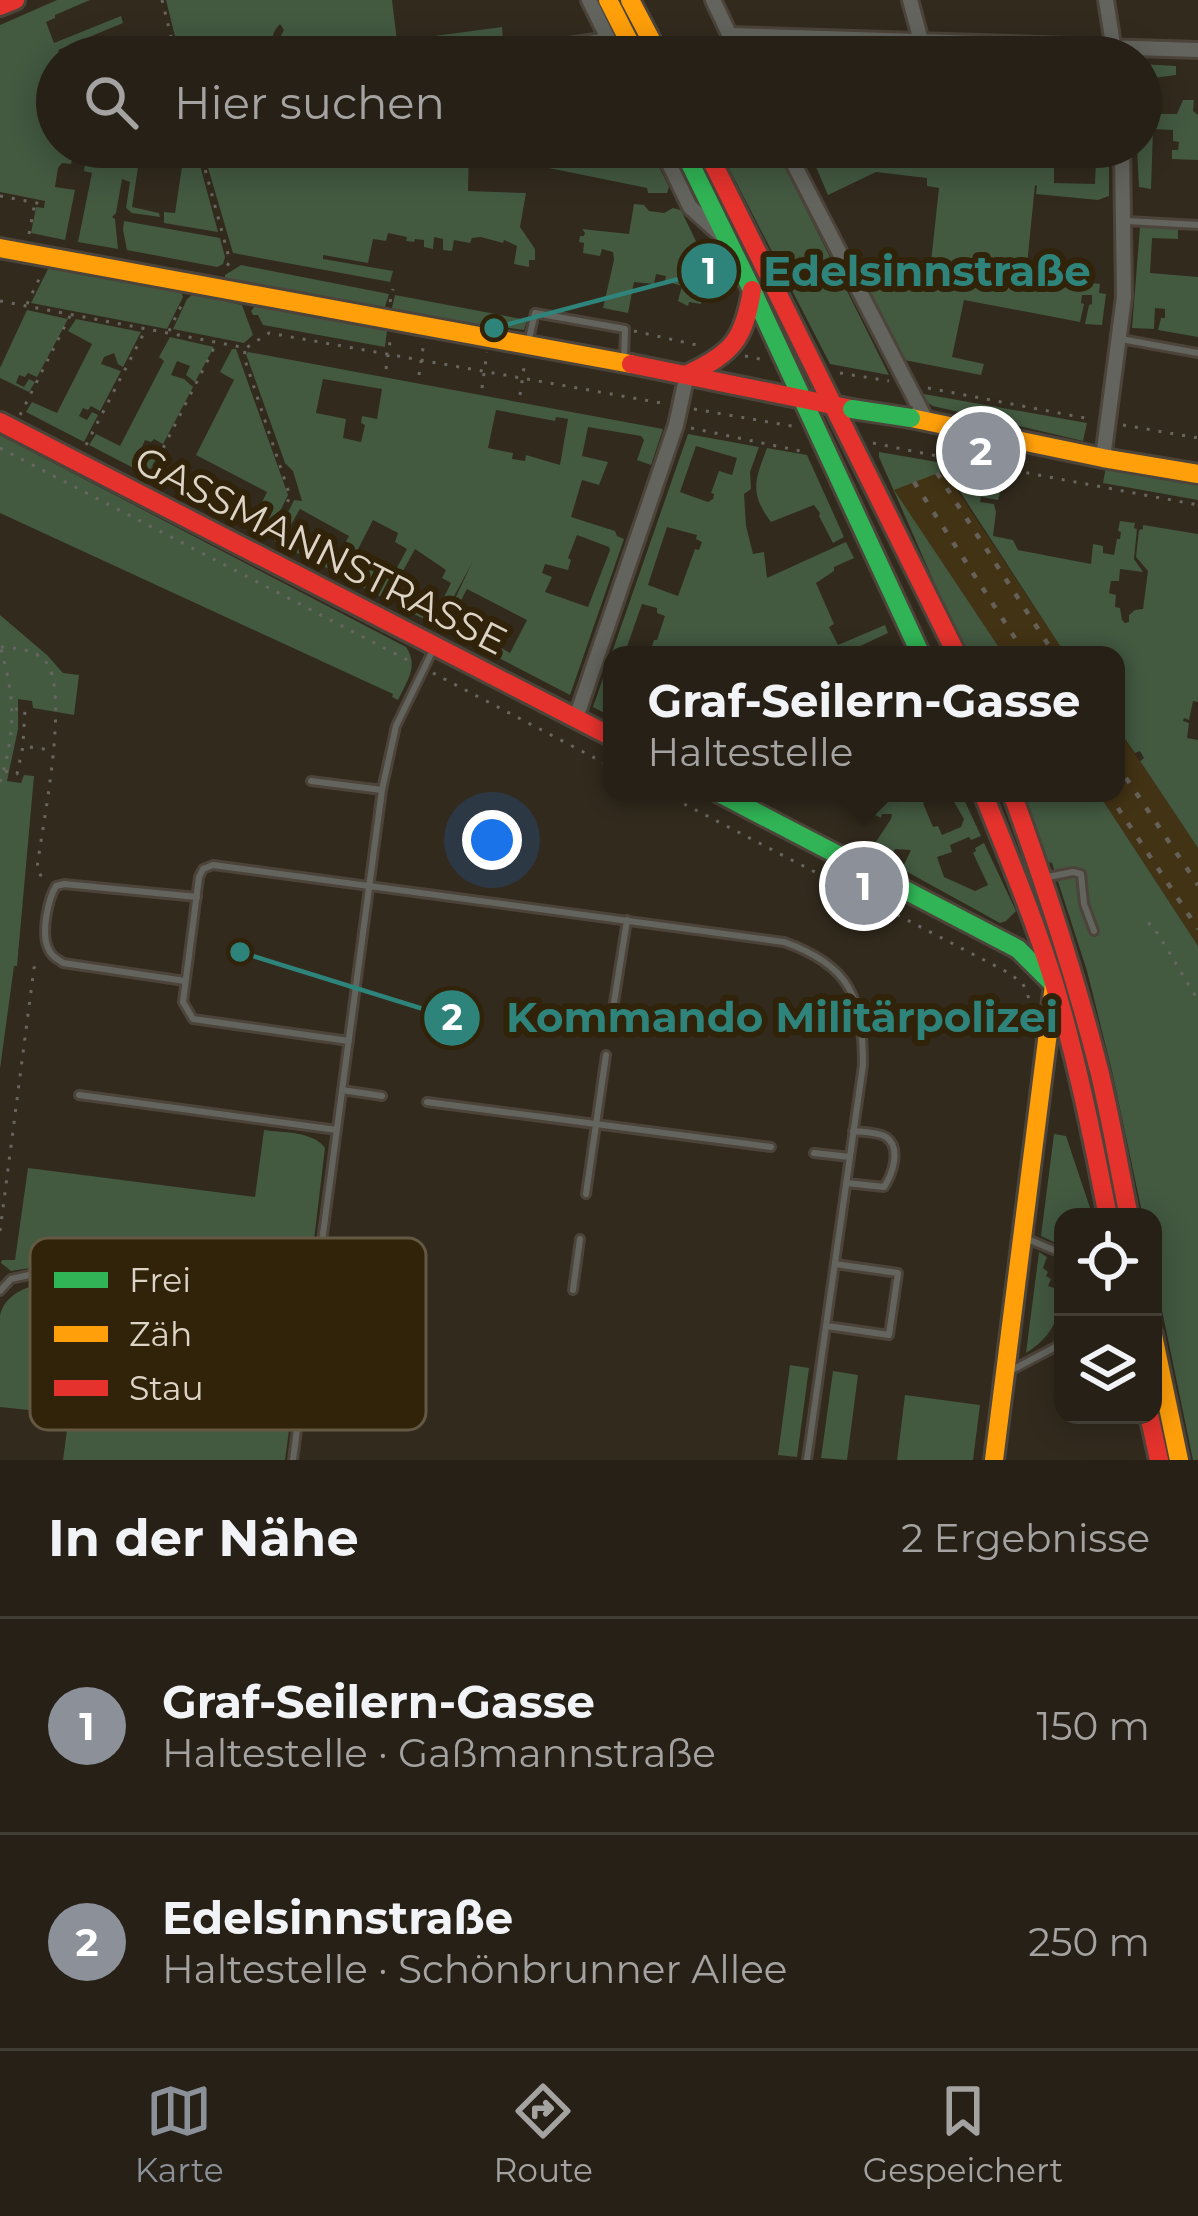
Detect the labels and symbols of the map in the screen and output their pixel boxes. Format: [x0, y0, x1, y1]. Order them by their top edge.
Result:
callout: Edelsinnstraße [679, 232, 1115, 310]
text: Edelsinnstraße [763, 245, 1091, 297]
text: 1 [702, 249, 716, 293]
pin: 2 [942, 406, 1020, 496]
street label: GASSMANNSTRASSE [127, 435, 515, 665]
your location [462, 810, 522, 870]
pin: 1 [825, 841, 903, 931]
callout: Kommando Militärpolizei [422, 979, 1082, 1057]
text: Kommando Militärpolizei [506, 991, 1058, 1043]
text: 2 [441, 995, 463, 1039]
legend [30, 1238, 426, 1430]
text: Frei [129, 1260, 191, 1300]
text: Zäh [129, 1314, 192, 1354]
text: Stau [129, 1368, 204, 1408]

